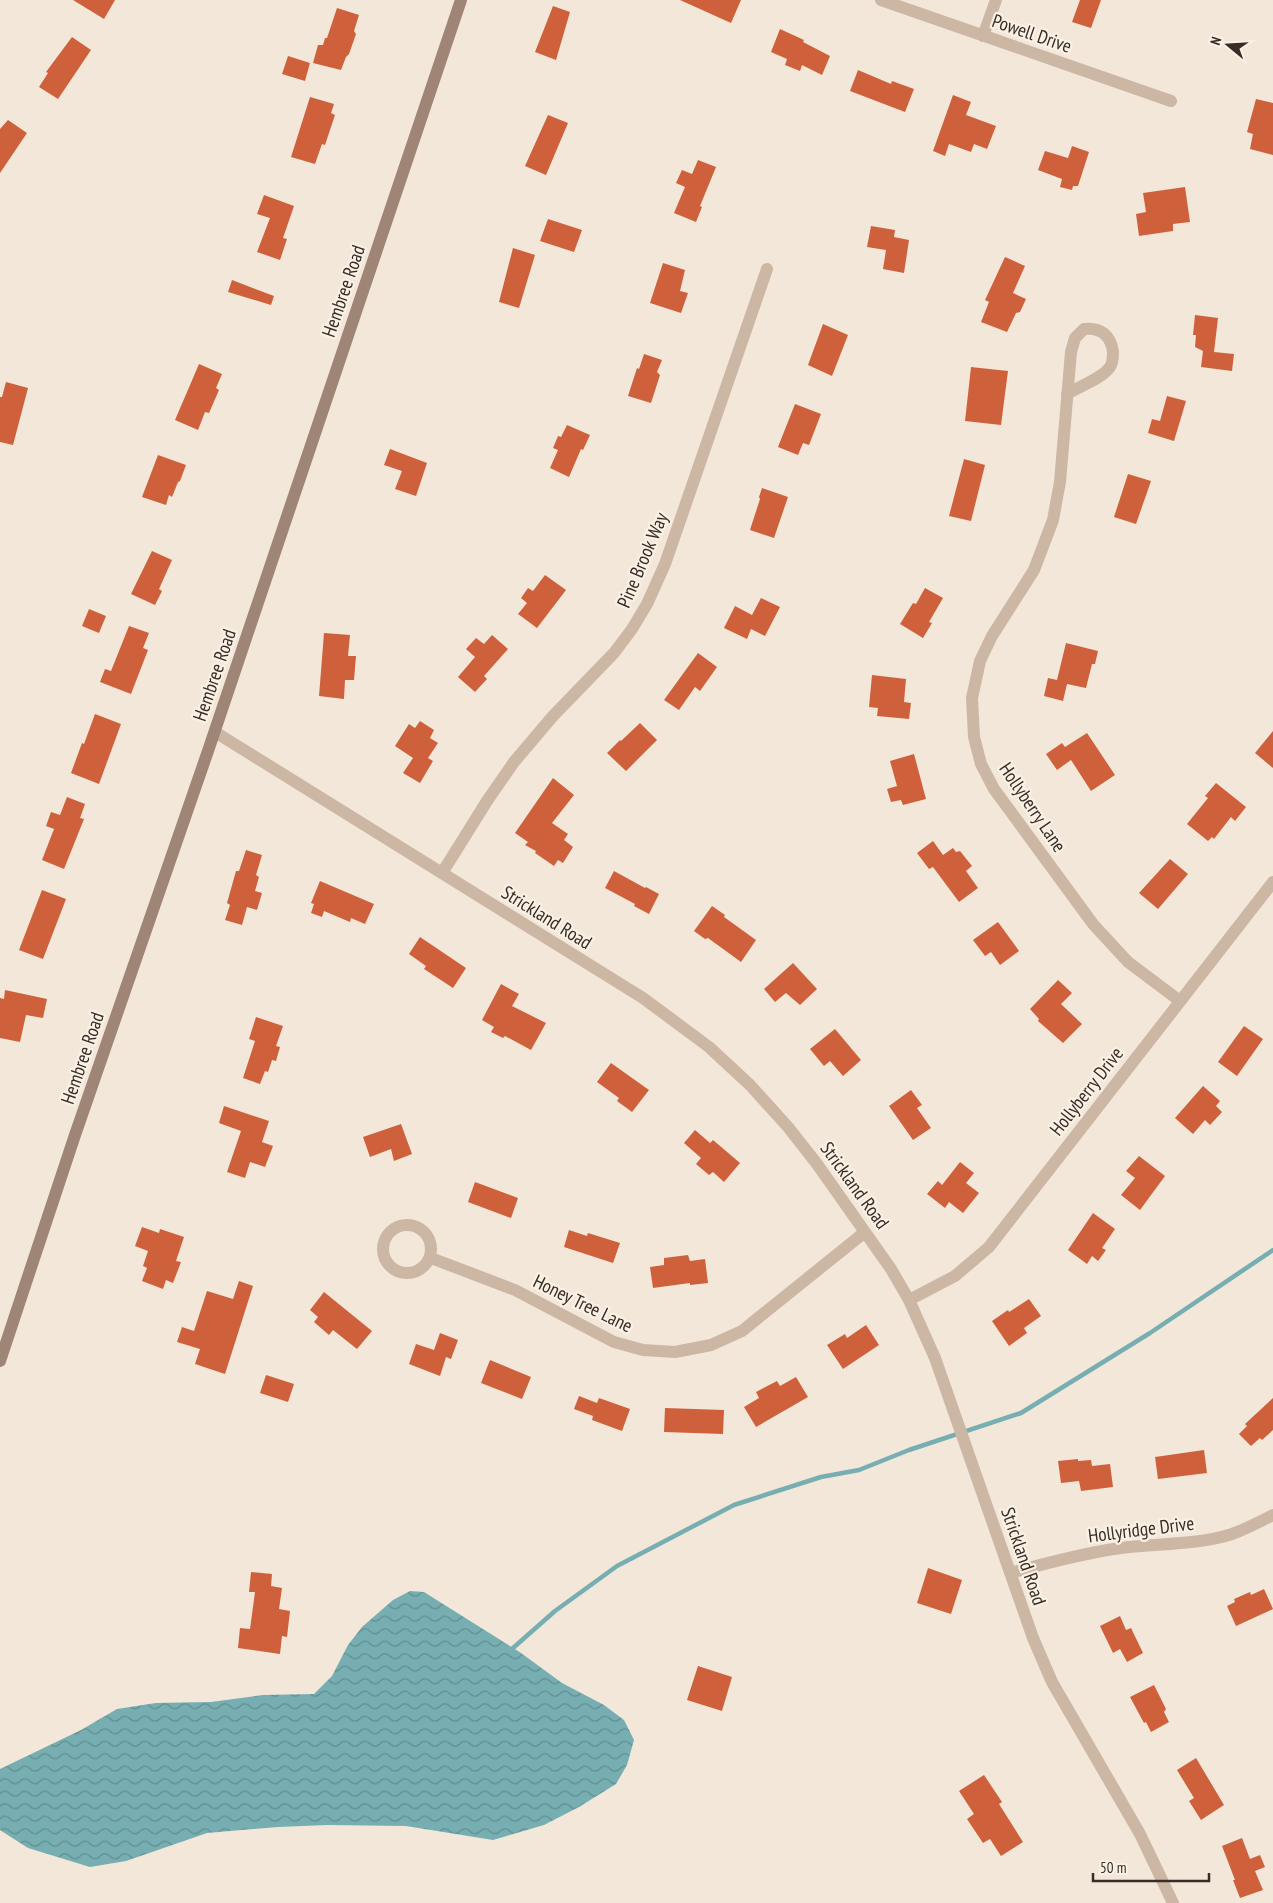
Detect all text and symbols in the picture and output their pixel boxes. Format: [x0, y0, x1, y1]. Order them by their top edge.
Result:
street label: Powell Drive [989, 8, 1075, 58]
north arrow [1203, 20, 1253, 70]
text: N [1206, 35, 1225, 47]
street label: Hembree Road [316, 242, 370, 340]
street label: Pine Brook Way [611, 508, 673, 611]
street label: Hembree Road [187, 626, 241, 724]
street label: Hollyberry Lane [994, 758, 1072, 856]
street label: Strickland Road [497, 880, 597, 954]
street label: Hembree Road [55, 1009, 109, 1107]
street label: Hollyberry Drive [1044, 1042, 1128, 1140]
street label: Strickland Road [815, 1137, 895, 1233]
street label: Honey Tree Lane [529, 1269, 637, 1337]
street label: Strickland Road [996, 1504, 1052, 1608]
street label: Hollyridge Drive [1087, 1511, 1195, 1547]
scale bar [1093, 1850, 1209, 1882]
text: 50 m [1100, 1858, 1126, 1877]

